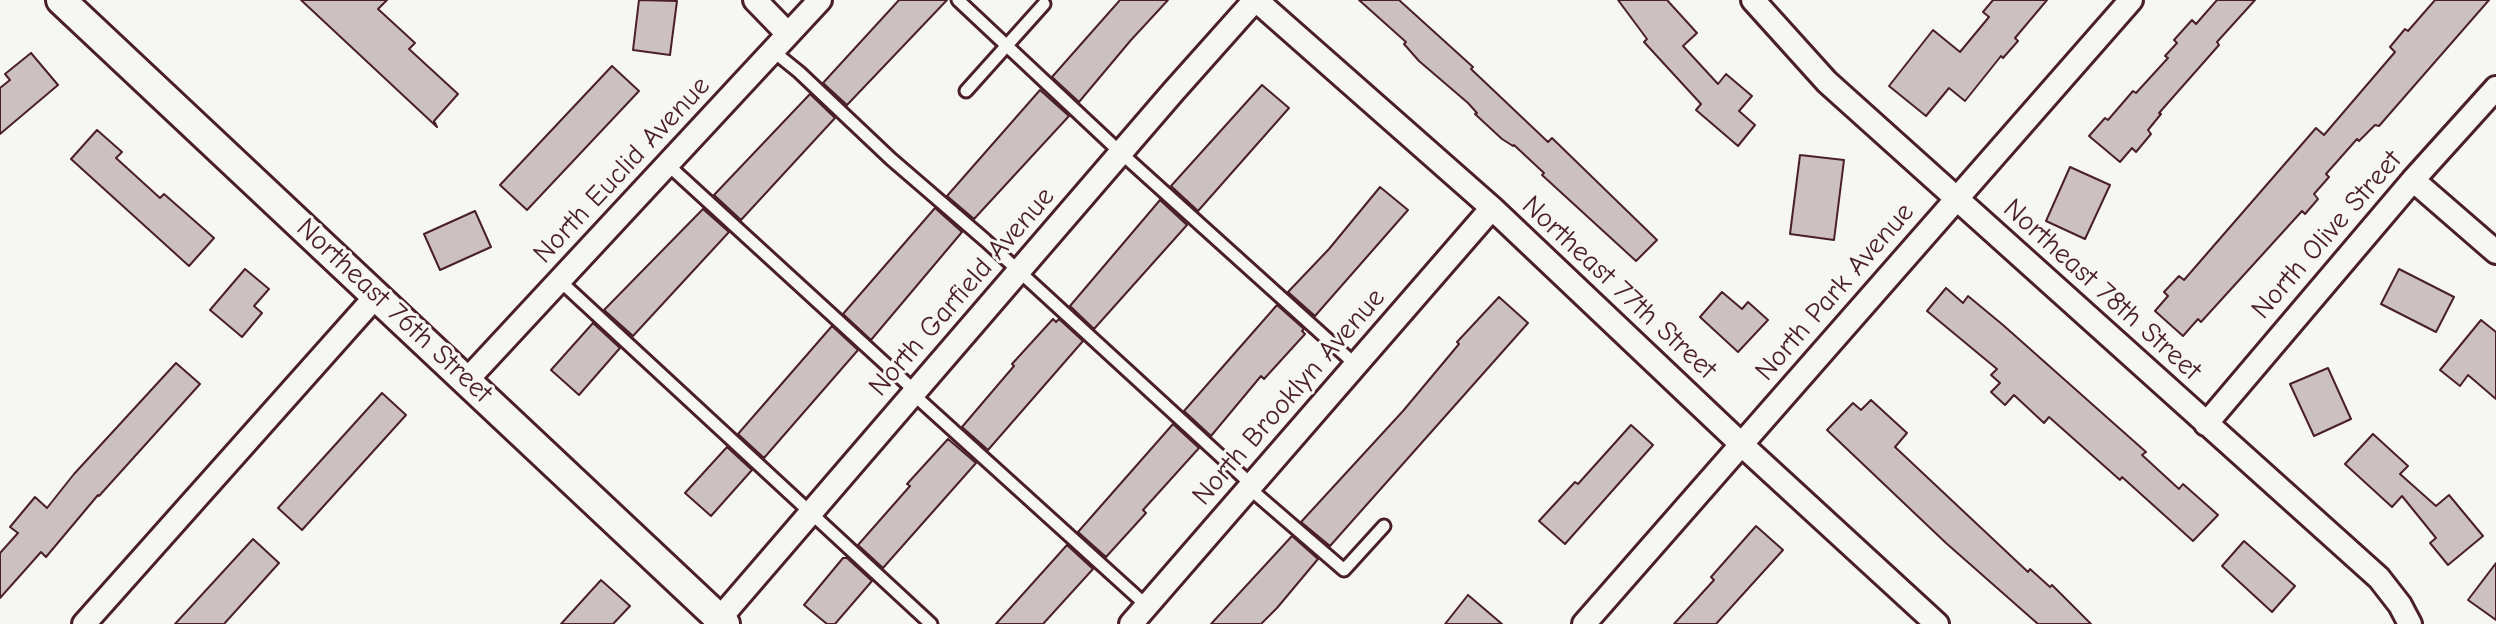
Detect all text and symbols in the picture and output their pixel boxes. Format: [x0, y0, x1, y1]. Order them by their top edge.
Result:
street label: North Euclid Avenue [527, 70, 717, 270]
street label: North Olive Street [2245, 144, 2409, 326]
street label: North Garfield Avenue [862, 181, 1062, 403]
street label: Northeast 77th Street [1515, 189, 1723, 387]
street label: Northeast 78th Street [1996, 192, 2208, 388]
street label: North Park Avenue [1749, 196, 1921, 388]
street label: Northeast 76th Street [289, 212, 499, 410]
street label: North Brooklyn Avenue [1186, 282, 1392, 512]

